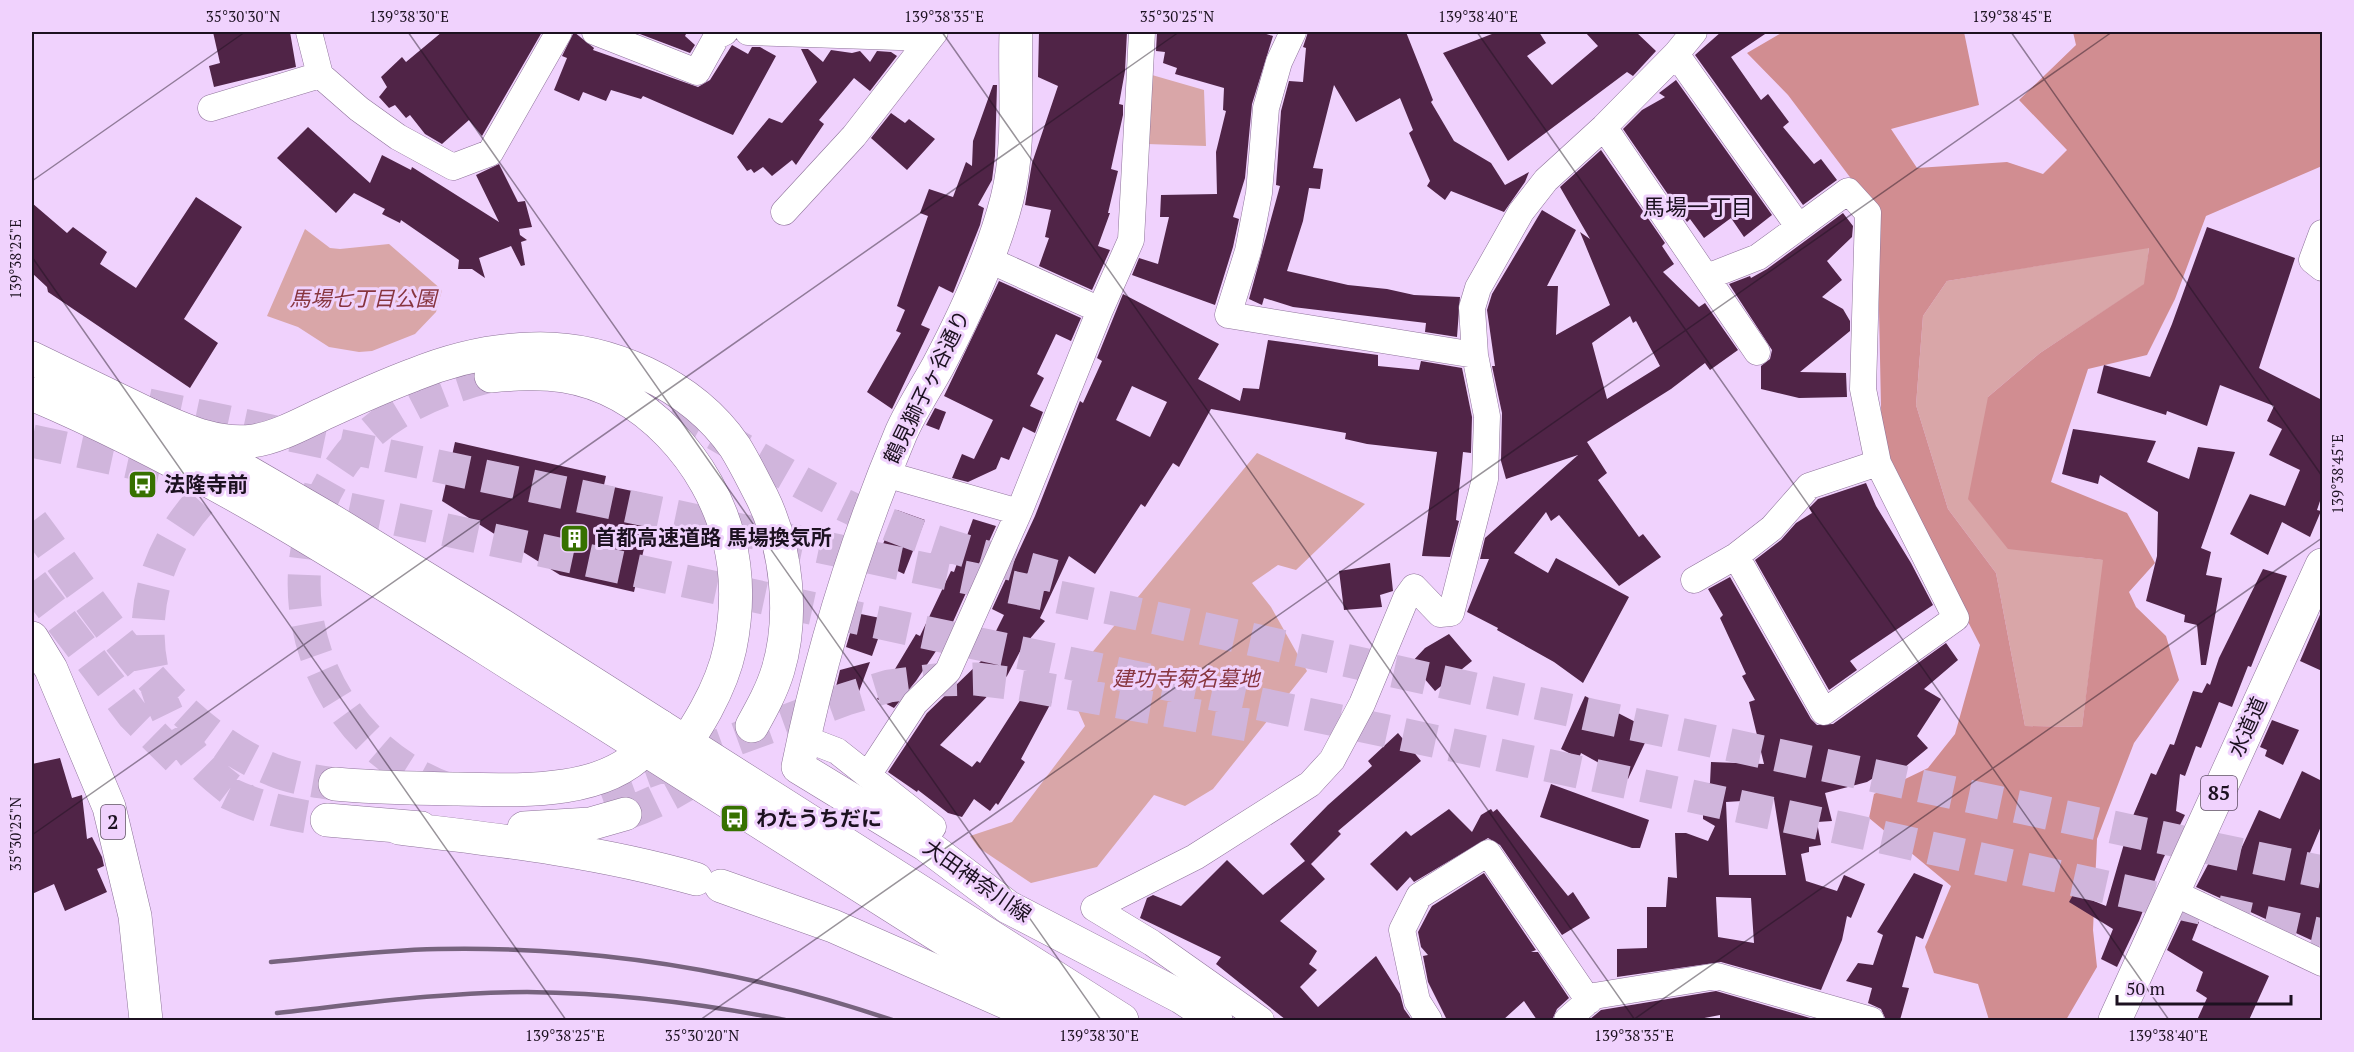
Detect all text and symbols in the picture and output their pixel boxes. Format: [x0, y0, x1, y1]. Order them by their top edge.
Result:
text: 35°30'30"N [206, 6, 280, 26]
text: 139°38'30"E [369, 6, 449, 26]
text: 139°38'35"E [904, 6, 984, 26]
text: 35°30'25"N [1140, 6, 1214, 26]
text: 139°38'40"E [1438, 6, 1518, 26]
text: 139°38'45"E [1972, 6, 2052, 26]
district label: 馬場一丁目 [1643, 192, 1753, 221]
text: 139°38'25"E [5, 219, 25, 299]
park label: 馬場七丁目公園 [290, 284, 439, 312]
street label: 鶴見獅子ヶ谷通り [877, 305, 976, 468]
text: 139°38'45"E [2327, 434, 2347, 514]
bus stop icon: 法隆寺前 [127, 469, 159, 501]
place label: 法隆寺前 [164, 470, 248, 498]
building icon: 首都高速道路 馬場換気所 [558, 522, 590, 554]
place label: 首都高速道路 馬場換気所 [595, 523, 832, 551]
park label: 建功寺菊名墓地 [1113, 664, 1261, 692]
street label: 水道道 [2221, 692, 2273, 761]
road number: 85 [2201, 776, 2237, 810]
text: 35°30'25"N [5, 797, 25, 871]
bus stop icon: わたうちだに [719, 803, 751, 835]
place label: わたうちだに [756, 804, 882, 832]
road number: 2 [101, 805, 125, 839]
street label: 大田神奈川線 [918, 833, 1037, 928]
scale bar [2117, 968, 2291, 1006]
text: 50 m [2126, 976, 2166, 1000]
text: 139°38'25"E [525, 1025, 605, 1045]
text: 35°30'20"N [665, 1025, 739, 1045]
text: 139°38'30"E [1059, 1025, 1139, 1045]
text: 139°38'35"E [1594, 1025, 1674, 1045]
text: 139°38'40"E [2128, 1025, 2208, 1045]

